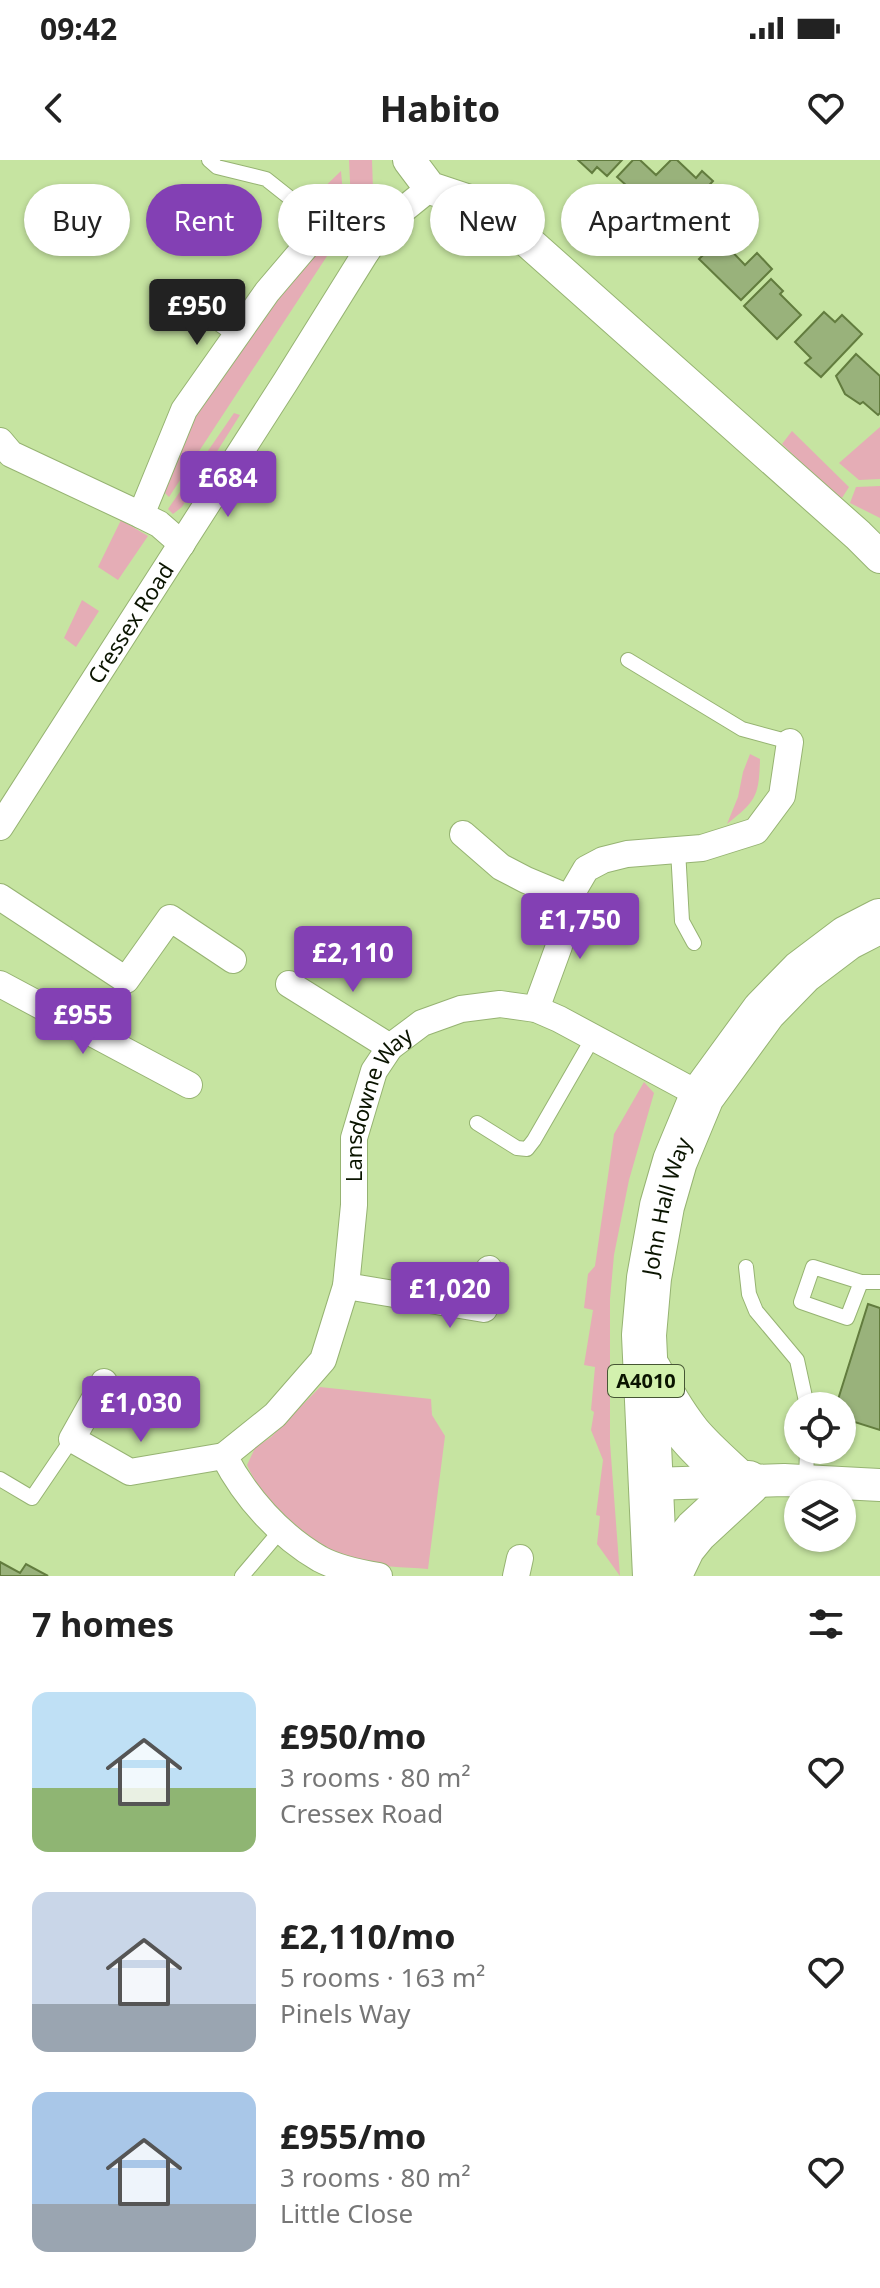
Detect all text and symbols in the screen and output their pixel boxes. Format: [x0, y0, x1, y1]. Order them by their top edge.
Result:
text: 09:42 [40, 8, 117, 49]
text: Habito [380, 84, 500, 133]
icon: back [32, 86, 76, 130]
icon: heart [804, 86, 848, 130]
chip: Buy [24, 184, 130, 256]
chip: Rent [146, 184, 262, 256]
chip: Filters [278, 184, 414, 256]
chip: New [430, 184, 545, 256]
chip: Apartment [561, 184, 759, 256]
pin: £950 [150, 279, 244, 347]
text: £950 [167, 287, 227, 323]
pin: £684 [181, 451, 275, 519]
text: £684 [198, 459, 258, 495]
street label: Cressex Road [80, 556, 180, 689]
pin: £1,750 [515, 893, 645, 961]
text: £1,750 [539, 901, 621, 937]
pin: £2,110 [288, 926, 418, 994]
text: £2,110 [312, 934, 394, 970]
pin: £955 [36, 988, 130, 1056]
text: £955 [53, 996, 113, 1032]
street label: Lansdowne Way [338, 1019, 418, 1182]
street label: John Hall Way [633, 1132, 698, 1280]
pin: £1,020 [385, 1262, 515, 1330]
text: £1,020 [409, 1270, 491, 1306]
road number: A4010 [608, 1365, 684, 1397]
pin: £1,030 [76, 1376, 206, 1444]
text: £1,030 [100, 1384, 182, 1420]
map controls [784, 1392, 856, 1552]
button: locate [784, 1392, 856, 1464]
button: layers [784, 1480, 856, 1552]
text: 7 homes [32, 1601, 174, 1647]
icon: filters [804, 1602, 848, 1646]
text: £950/mo [280, 1713, 426, 1759]
icon: home [96, 1724, 192, 1820]
icon: heart [804, 1750, 848, 1794]
text: 3 rooms · 80 m² [280, 1759, 470, 1795]
text: Cressex Road [280, 1795, 443, 1831]
text: £2,110/mo [280, 1913, 455, 1959]
icon: home [96, 1924, 192, 2020]
icon: heart [804, 1950, 848, 1994]
text: 5 rooms · 163 m² [280, 1959, 485, 1995]
text: Pinels Way [280, 1995, 411, 2031]
text: £955/mo [280, 2113, 426, 2159]
icon: home [96, 2124, 192, 2220]
icon: heart [804, 2150, 848, 2194]
text: 3 rooms · 80 m² [280, 2159, 470, 2195]
text: Little Close [280, 2195, 413, 2231]

